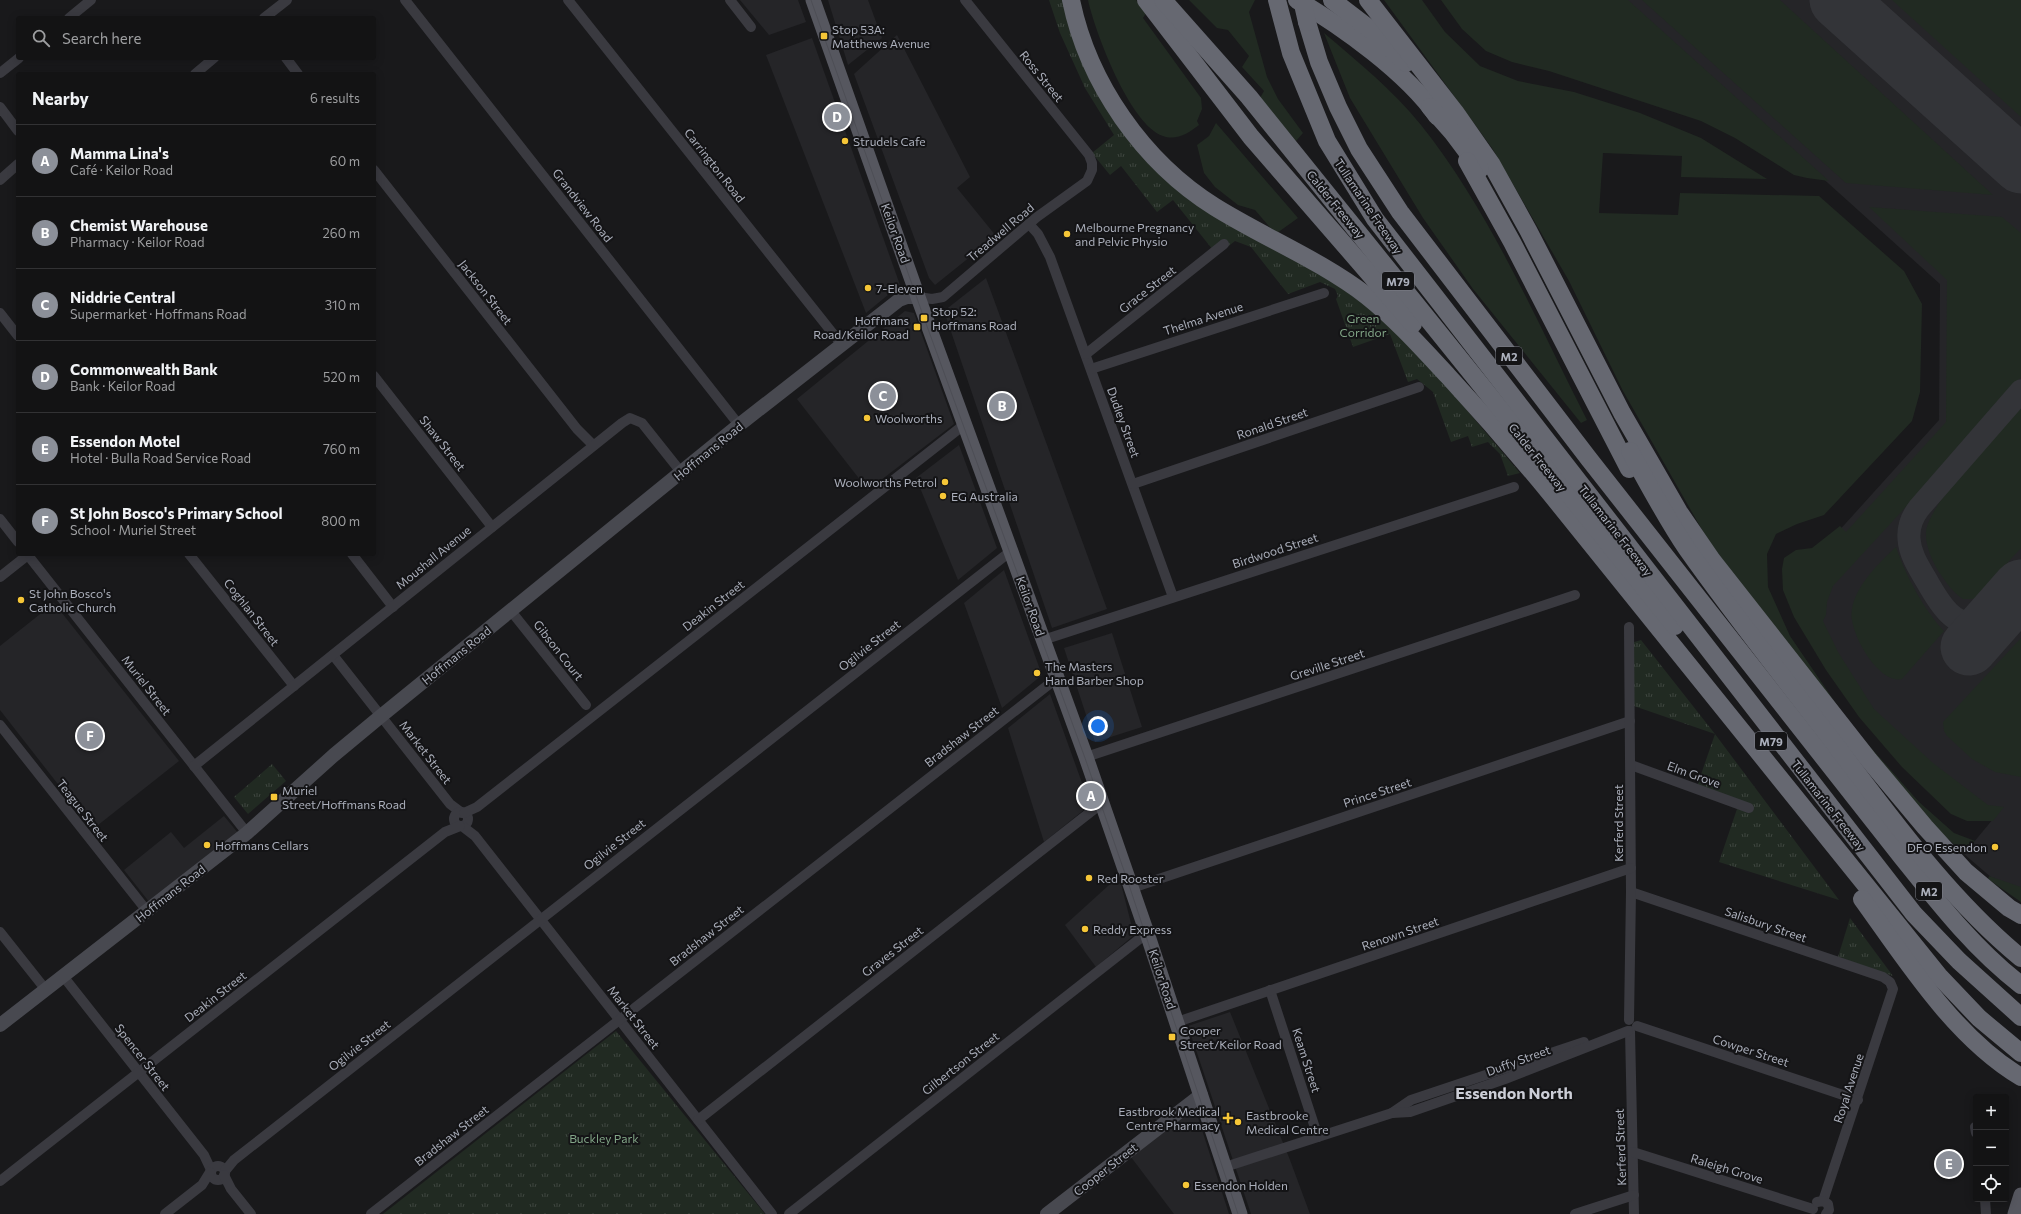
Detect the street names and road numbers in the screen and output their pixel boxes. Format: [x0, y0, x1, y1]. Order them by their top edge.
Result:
street label: Ross Street [1017, 48, 1067, 104]
street label: Carrington Road [682, 125, 748, 205]
street label: Tullamarine Freeway [1332, 156, 1406, 256]
street label: Grandview Road [550, 166, 616, 244]
street label: Calder Freeway [1304, 167, 1368, 241]
street label: Treadwell Road [964, 200, 1036, 264]
street label: Keilor Road [879, 201, 913, 265]
street label: Jackson Street [456, 257, 516, 328]
street label: Grace Street [1116, 262, 1178, 316]
road number: M79 [1382, 272, 1414, 290]
street label: Thelma Avenue [1161, 299, 1245, 337]
road number: M2 [1496, 347, 1522, 365]
street label: Dudley Street [1105, 385, 1143, 459]
street label: Ronald Street [1235, 404, 1309, 442]
street label: Shaw Street [417, 413, 469, 473]
street label: Hoffmans Road [671, 419, 745, 483]
street label: Calder Freeway [1506, 420, 1570, 494]
street label: Tullamarine Freeway [1576, 482, 1656, 578]
street label: Moushall Avenue [393, 523, 473, 591]
street label: Birdwood Street [1230, 530, 1320, 570]
street label: Keilor Road [1014, 574, 1048, 638]
street label: Coghlan Street [221, 576, 283, 648]
street label: Deakin Street [679, 577, 747, 633]
street label: Gibson Court [531, 617, 587, 683]
street label: Ogilvie Street [835, 617, 903, 673]
street label: Hoffmans Road [419, 623, 493, 687]
street label: Greville Street [1288, 645, 1366, 683]
street label: Muriel Street [119, 652, 175, 718]
street label: Bradshaw Street [921, 703, 1001, 769]
street label: Market Street [397, 718, 455, 786]
road number: M79 [1755, 732, 1787, 750]
street label: Tullamarine Freeway [1789, 757, 1869, 853]
street label: Elm Grove [1666, 758, 1722, 790]
street label: Prince Street [1341, 774, 1413, 810]
street label: Teague Street [54, 776, 112, 844]
street label: Kerferd Street [1611, 784, 1625, 862]
street label: Ogilvie Street [580, 816, 648, 872]
street label: Hoffmans Road [132, 861, 208, 925]
road number: M2 [1916, 882, 1942, 900]
street label: Bradshaw Street [666, 902, 746, 968]
street label: Salisbury Street [1723, 903, 1809, 945]
street label: Renown Street [1360, 913, 1440, 953]
street label: Graves Street [859, 923, 925, 979]
street label: Keilor Road [1147, 947, 1179, 1011]
street label: Deakin Street [181, 968, 249, 1024]
street label: Market Street [605, 983, 663, 1051]
street label: Ogilvie Street [325, 1017, 393, 1073]
street label: Spencer Street [113, 1021, 173, 1093]
street label: Keam Street [1290, 1026, 1324, 1094]
street label: Gilbertson Street [919, 1029, 1001, 1097]
street label: Cowper Street [1711, 1031, 1791, 1069]
street label: Duffy Street [1484, 1042, 1552, 1078]
street label: Royal Avenue [1830, 1051, 1866, 1125]
street label: Bradshaw Street [411, 1102, 491, 1168]
street label: Kerferd Street [1612, 1108, 1628, 1186]
street label: Cooper Street [1070, 1140, 1140, 1198]
street label: Raleigh Grove [1689, 1150, 1765, 1186]

